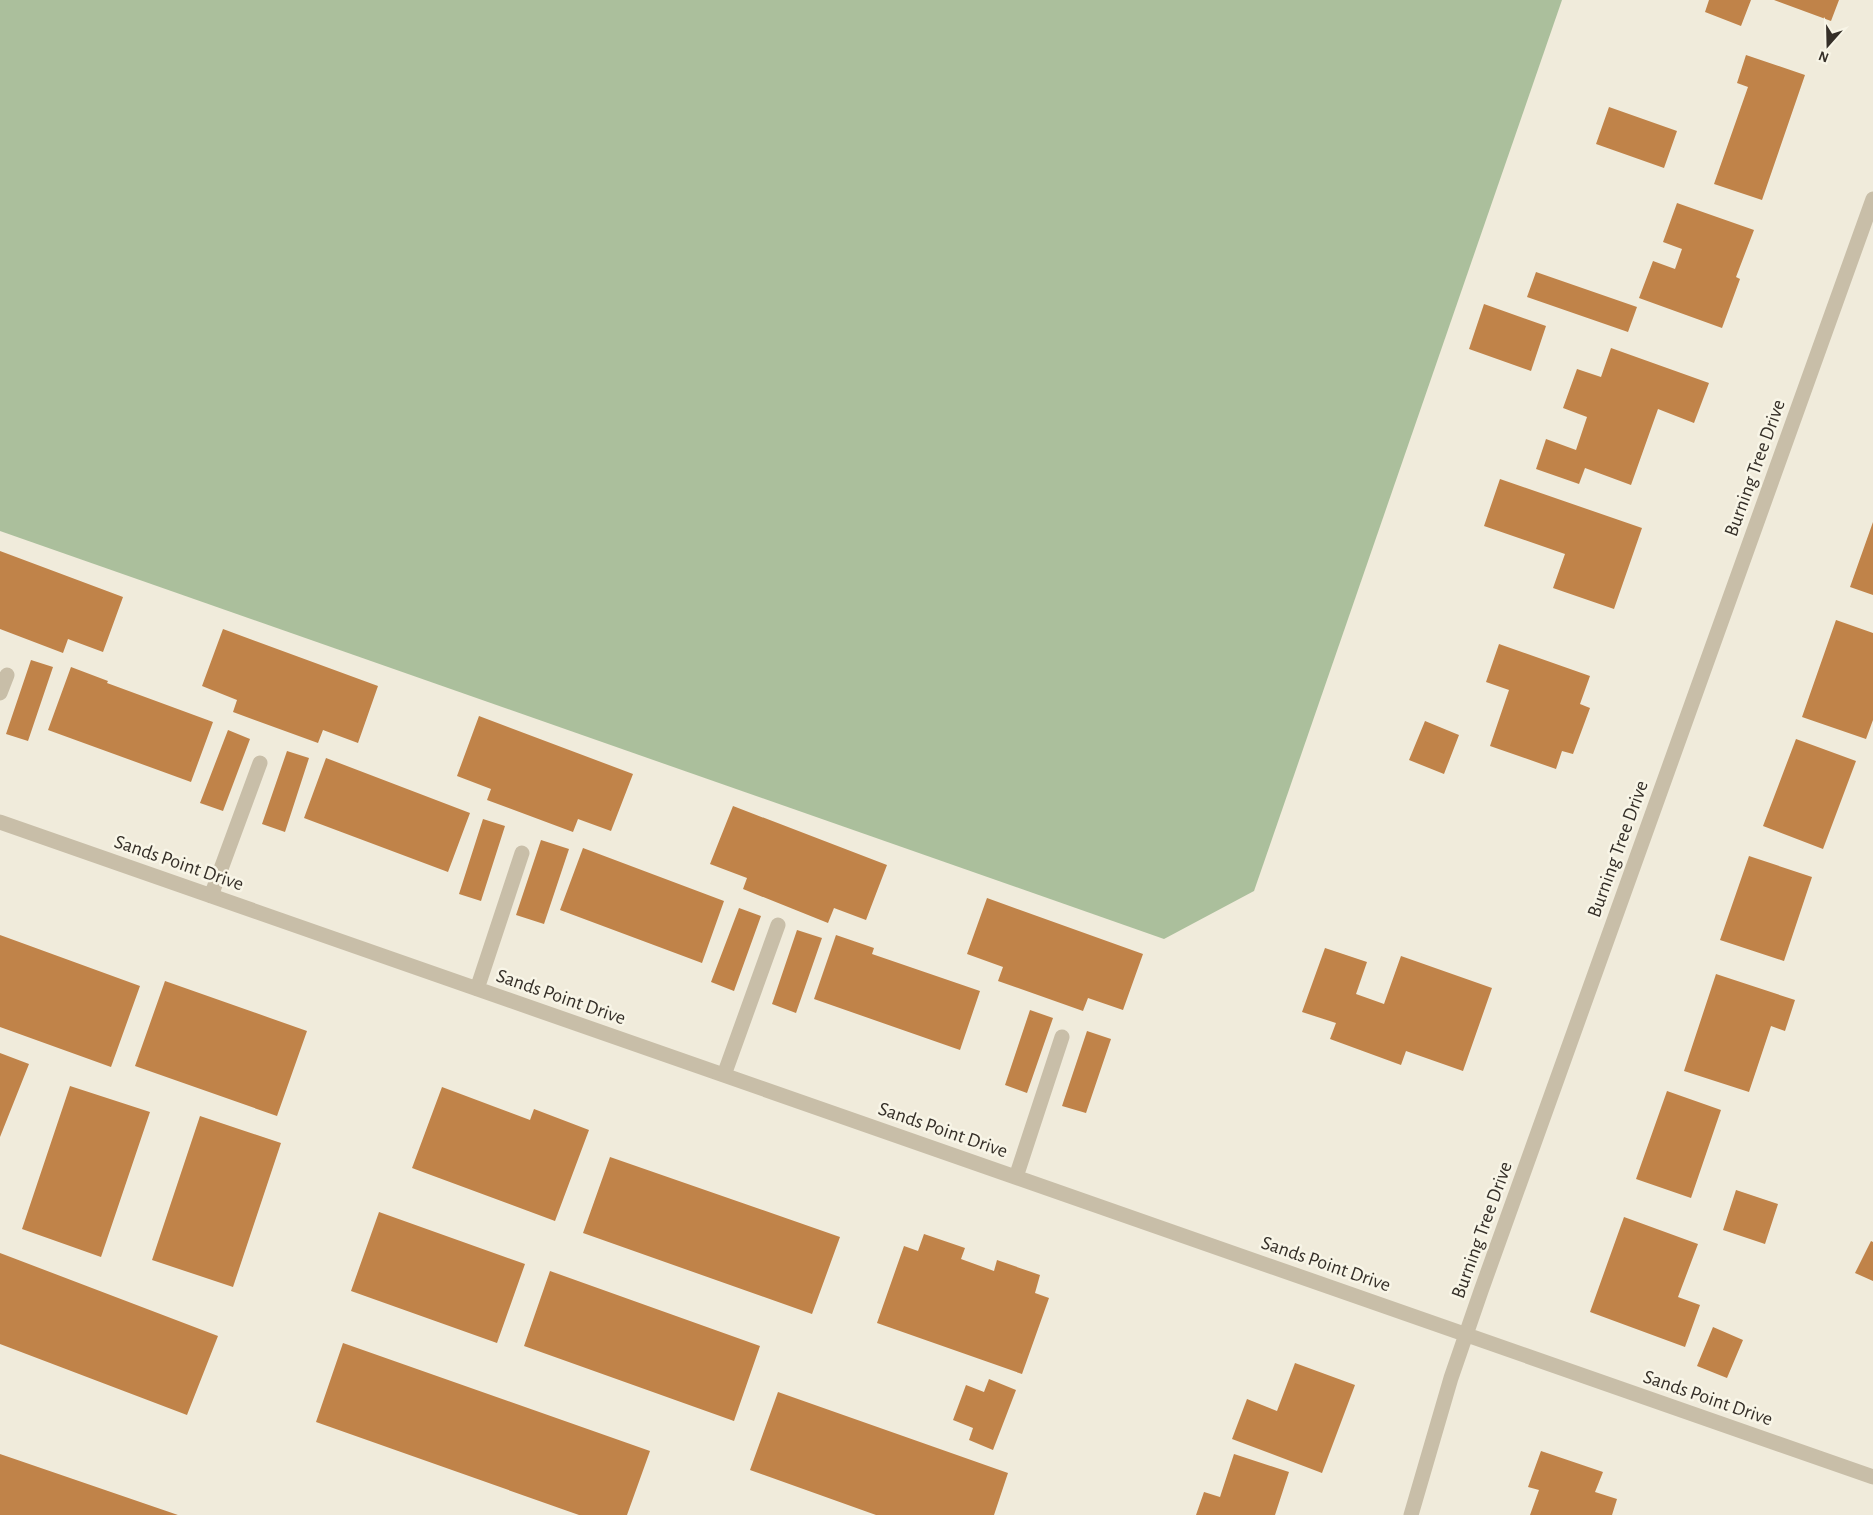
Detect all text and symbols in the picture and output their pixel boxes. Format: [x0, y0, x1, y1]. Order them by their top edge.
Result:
north arrow [1803, 20, 1853, 70]
text: N [1817, 48, 1831, 65]
street label: Burning Tree Drive [1721, 397, 1789, 539]
street label: Burning Tree Drive [1584, 778, 1652, 920]
street label: Sands Point Drive [112, 832, 246, 894]
street label: Sands Point Drive [494, 966, 628, 1028]
street label: Sands Point Drive [876, 1099, 1010, 1161]
street label: Burning Tree Drive [1448, 1159, 1516, 1301]
street label: Sands Point Drive [1259, 1233, 1393, 1295]
street label: Sands Point Drive [1641, 1367, 1775, 1429]

